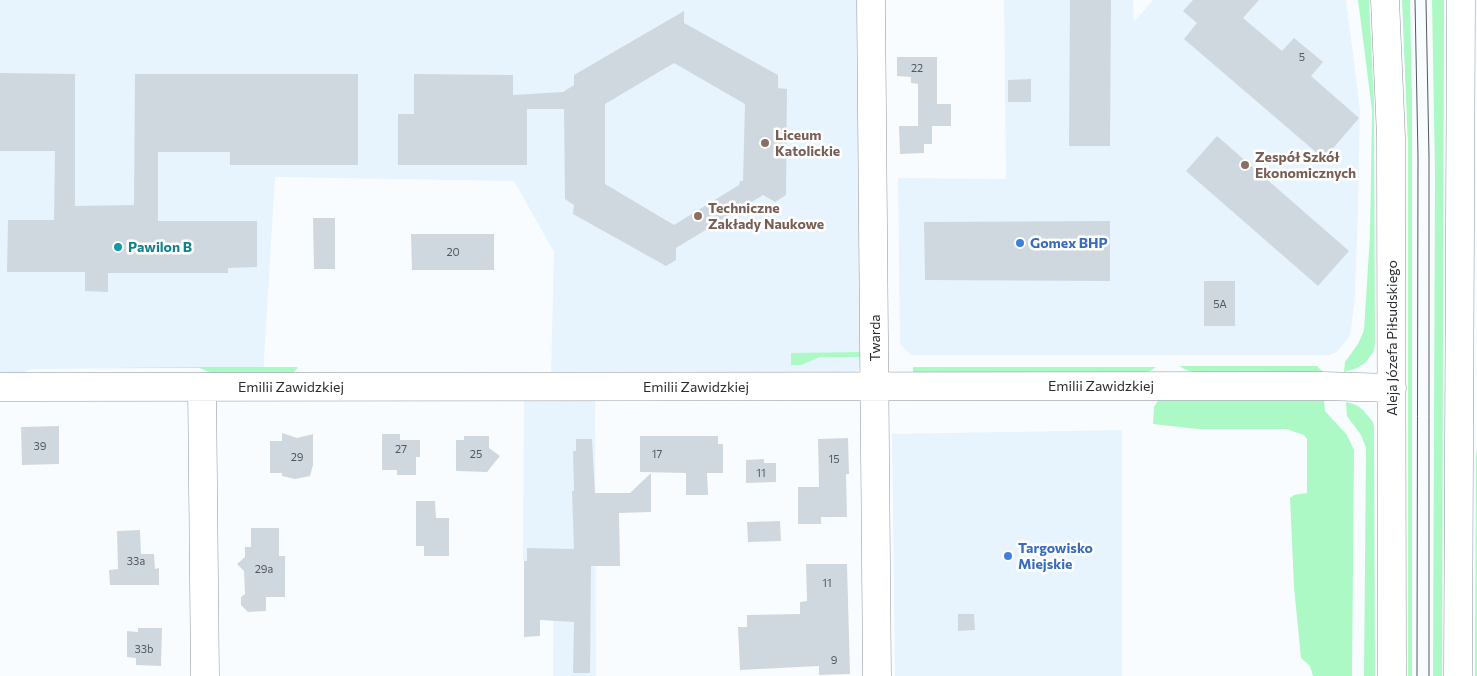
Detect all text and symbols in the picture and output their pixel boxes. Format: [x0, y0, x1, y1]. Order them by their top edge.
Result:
house number: 5 [1299, 50, 1305, 64]
house number: 22 [911, 61, 923, 75]
place label: Liceum Katolickie [775, 127, 840, 160]
marker: Liceum Katolickie [759, 137, 771, 149]
place label: Zespół Szkół Ekonomicznych [1255, 149, 1356, 182]
marker: Zespół Szkół Ekonomicznych [1239, 159, 1251, 171]
place label: Techniczne Zakłady Naukowe [708, 200, 824, 232]
marker: Techniczne Zakłady Naukowe [692, 210, 704, 222]
place label: Gomex BHP [1030, 235, 1108, 251]
marker: Gomex BHP [1014, 237, 1026, 249]
place label: Pawilon B [128, 239, 192, 255]
marker: Pawilon B [112, 241, 124, 253]
house number: 20 [446, 245, 460, 259]
street label: Aleja Józefa Piłsudskiego [1384, 260, 1400, 416]
house number: 5A [1213, 297, 1227, 311]
street label: Twarda [867, 314, 883, 362]
street label: Emilii Zawidzkiej [1048, 378, 1154, 394]
street label: Emilii Zawidzkiej [238, 379, 344, 395]
street label: Emilii Zawidzkiej [643, 379, 749, 395]
house number: 39 [34, 439, 46, 453]
house number: 27 [395, 442, 407, 456]
house number: 25 [470, 447, 482, 461]
house number: 17 [652, 447, 662, 461]
house number: 29 [291, 450, 303, 464]
house number: 15 [828, 452, 840, 466]
house number: 11 [756, 466, 766, 480]
place label: Targowisko Miejskie [1018, 540, 1093, 572]
marker: Targowisko Miejskie [1002, 550, 1014, 562]
house number: 33a [127, 554, 145, 568]
house number: 29a [255, 562, 273, 576]
house number: 11 [822, 576, 832, 590]
house number: 33b [134, 642, 154, 656]
house number: 9 [831, 653, 837, 667]

